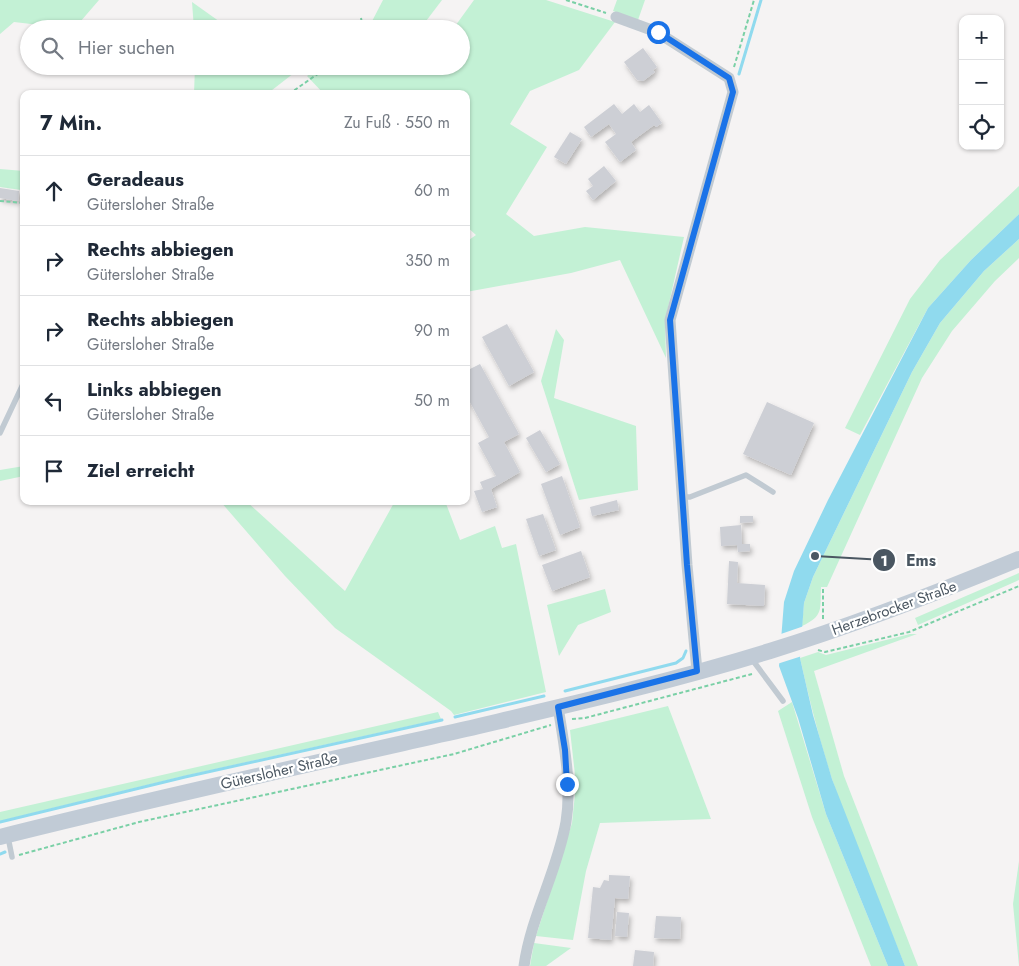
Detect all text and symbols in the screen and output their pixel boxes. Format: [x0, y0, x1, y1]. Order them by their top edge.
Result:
map controls [959, 15, 1004, 150]
button: + [959, 15, 1004, 60]
search box [20, 20, 470, 75]
route start [647, 21, 670, 44]
icon: search [38, 34, 66, 62]
text: Hier suchen [78, 34, 175, 61]
button: − [959, 60, 1004, 105]
button: locate [959, 105, 1004, 150]
text: 7 Min. [40, 108, 102, 138]
text: Zu Fuß · 550 m [344, 111, 450, 134]
text: Geradeaus [87, 166, 184, 193]
icon: ahead [40, 177, 68, 205]
text: 60 m [414, 179, 450, 202]
text: Gütersloher Straße [87, 193, 214, 216]
text: Rechts abbiegen [87, 236, 234, 263]
icon: right [40, 247, 68, 275]
text: 350 m [405, 249, 450, 272]
text: Gütersloher Straße [87, 263, 214, 286]
text: Rechts abbiegen [87, 306, 234, 333]
icon: right [40, 317, 68, 345]
text: 90 m [414, 319, 450, 342]
text: Gütersloher Straße [87, 333, 214, 356]
text: Links abbiegen [87, 376, 222, 403]
icon: left [40, 387, 68, 415]
text: 50 m [414, 389, 450, 412]
text: Gütersloher Straße [87, 403, 214, 426]
icon: arrive [40, 457, 68, 485]
text: Ziel erreicht [87, 457, 194, 484]
callout: Ems [871, 545, 946, 576]
text: Ems [906, 549, 936, 572]
text: 1 [880, 550, 888, 572]
street label: Herzebrocker Straße [828, 575, 960, 641]
street label: Gütersloher Straße [218, 747, 340, 795]
route end [556, 773, 579, 796]

